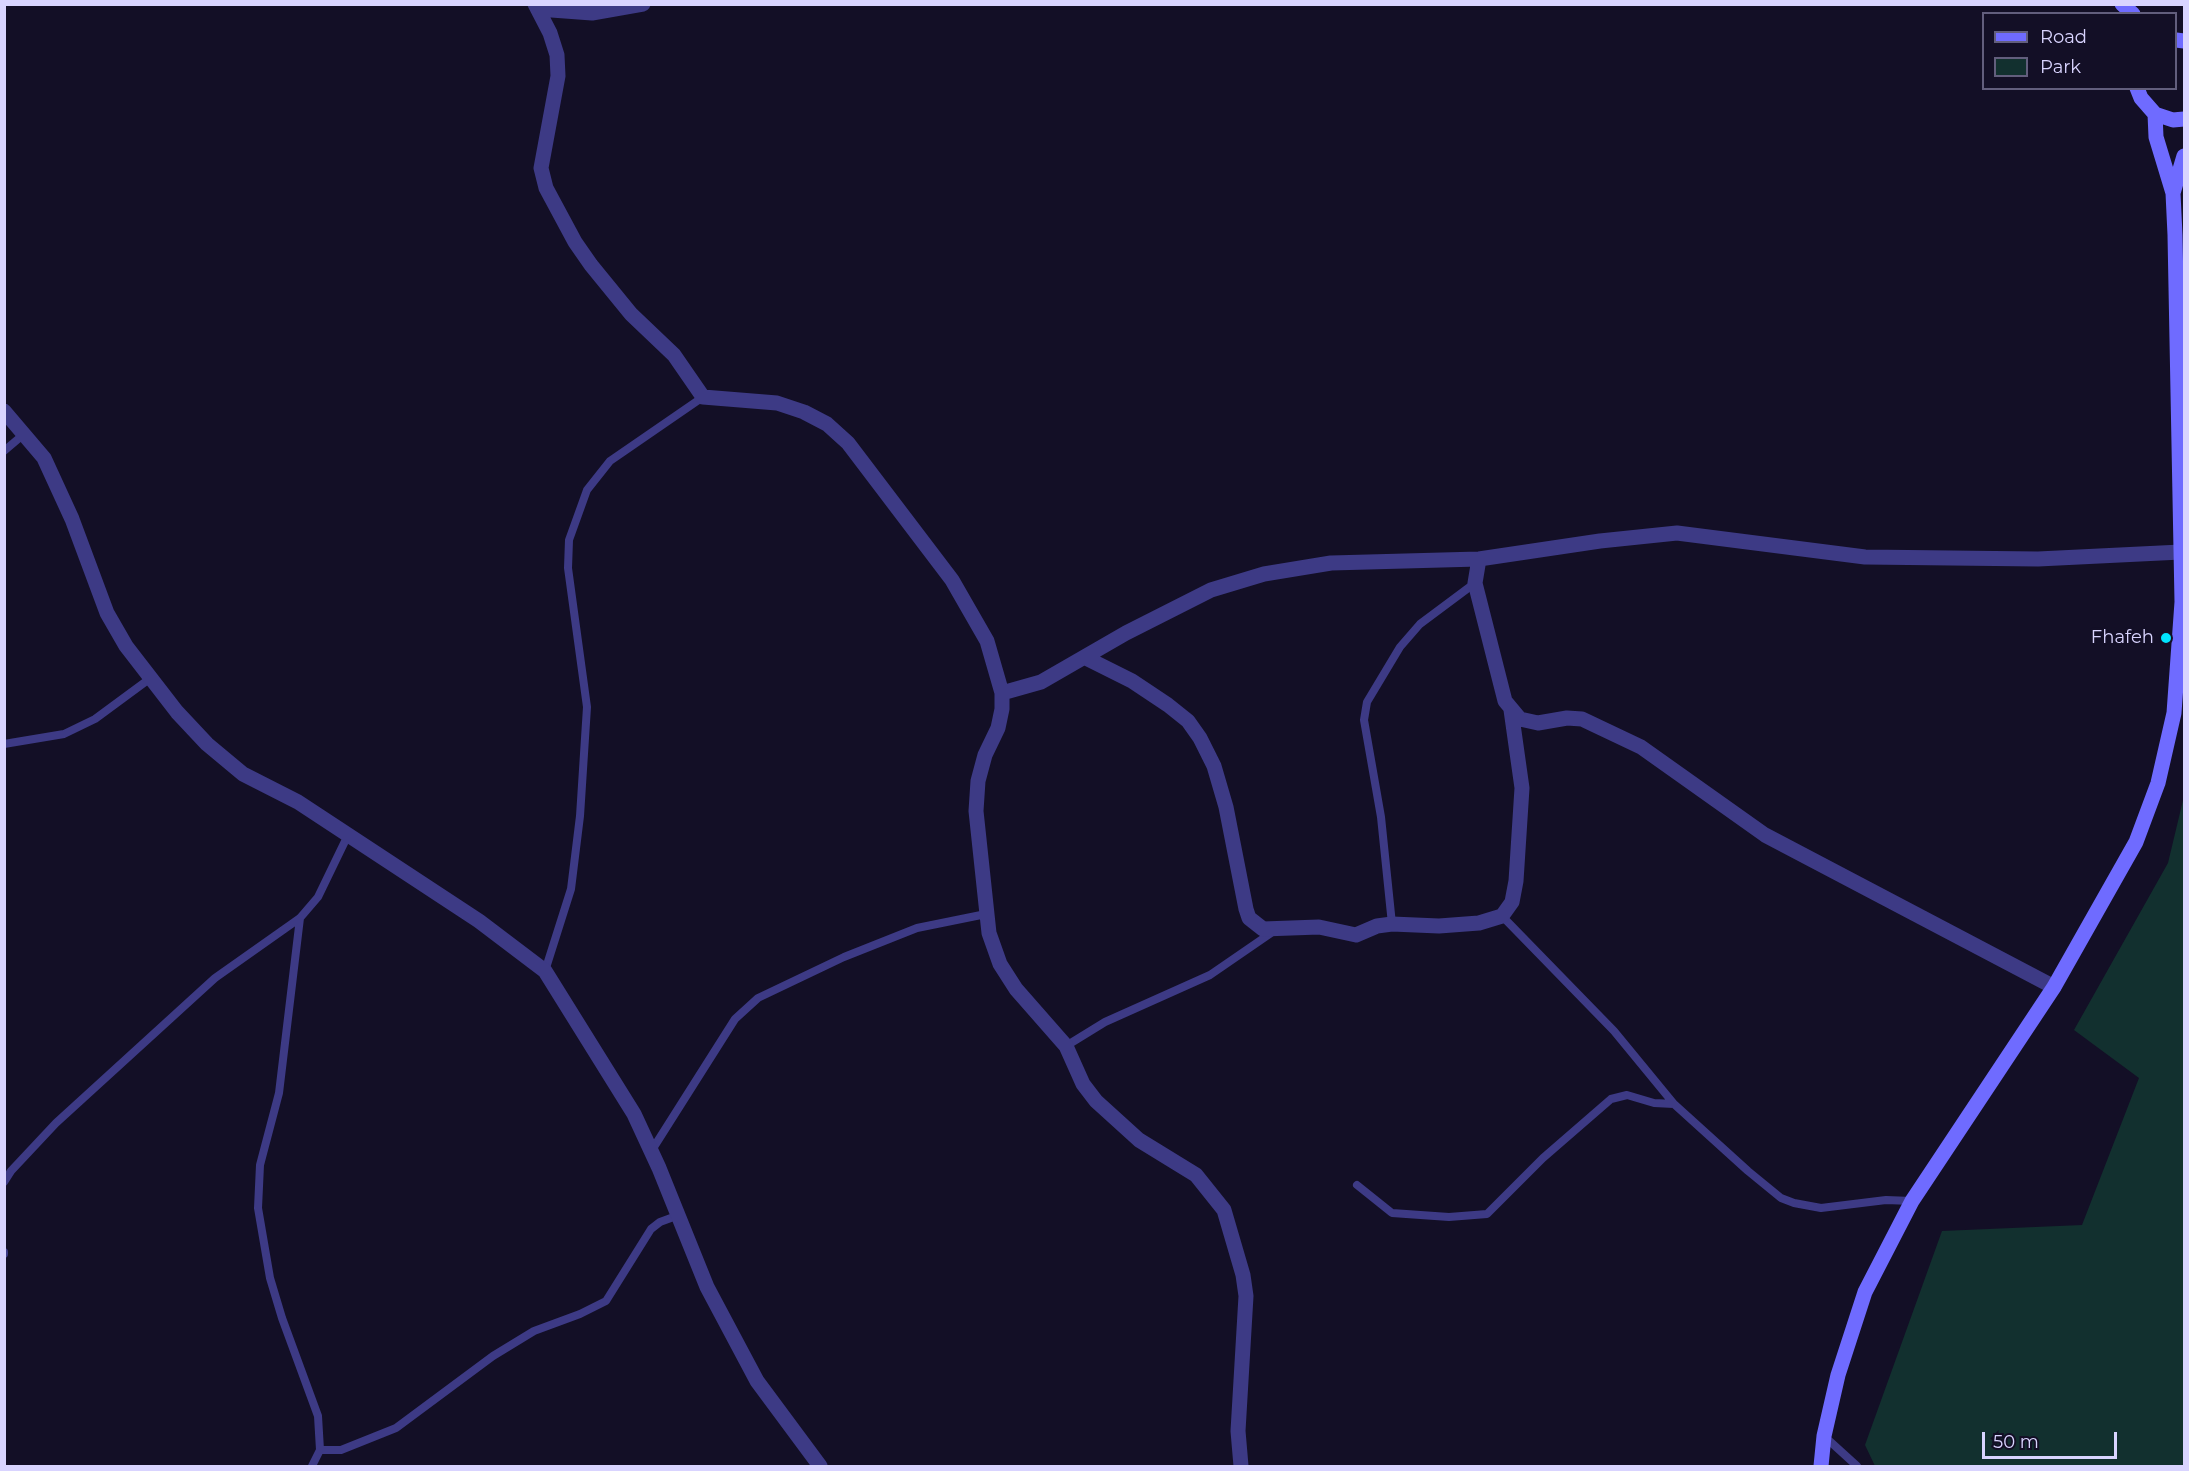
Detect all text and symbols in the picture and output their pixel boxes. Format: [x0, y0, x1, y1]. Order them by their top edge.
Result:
legend [1982, 12, 2177, 90]
text: Road [2040, 26, 2087, 48]
text: Park [2040, 56, 2081, 78]
place label: Fhafeh [2091, 627, 2154, 649]
marker: Fhafeh [2159, 631, 2173, 645]
scale bar [1985, 1420, 2120, 1458]
text: 50 m [1993, 1431, 2039, 1453]

